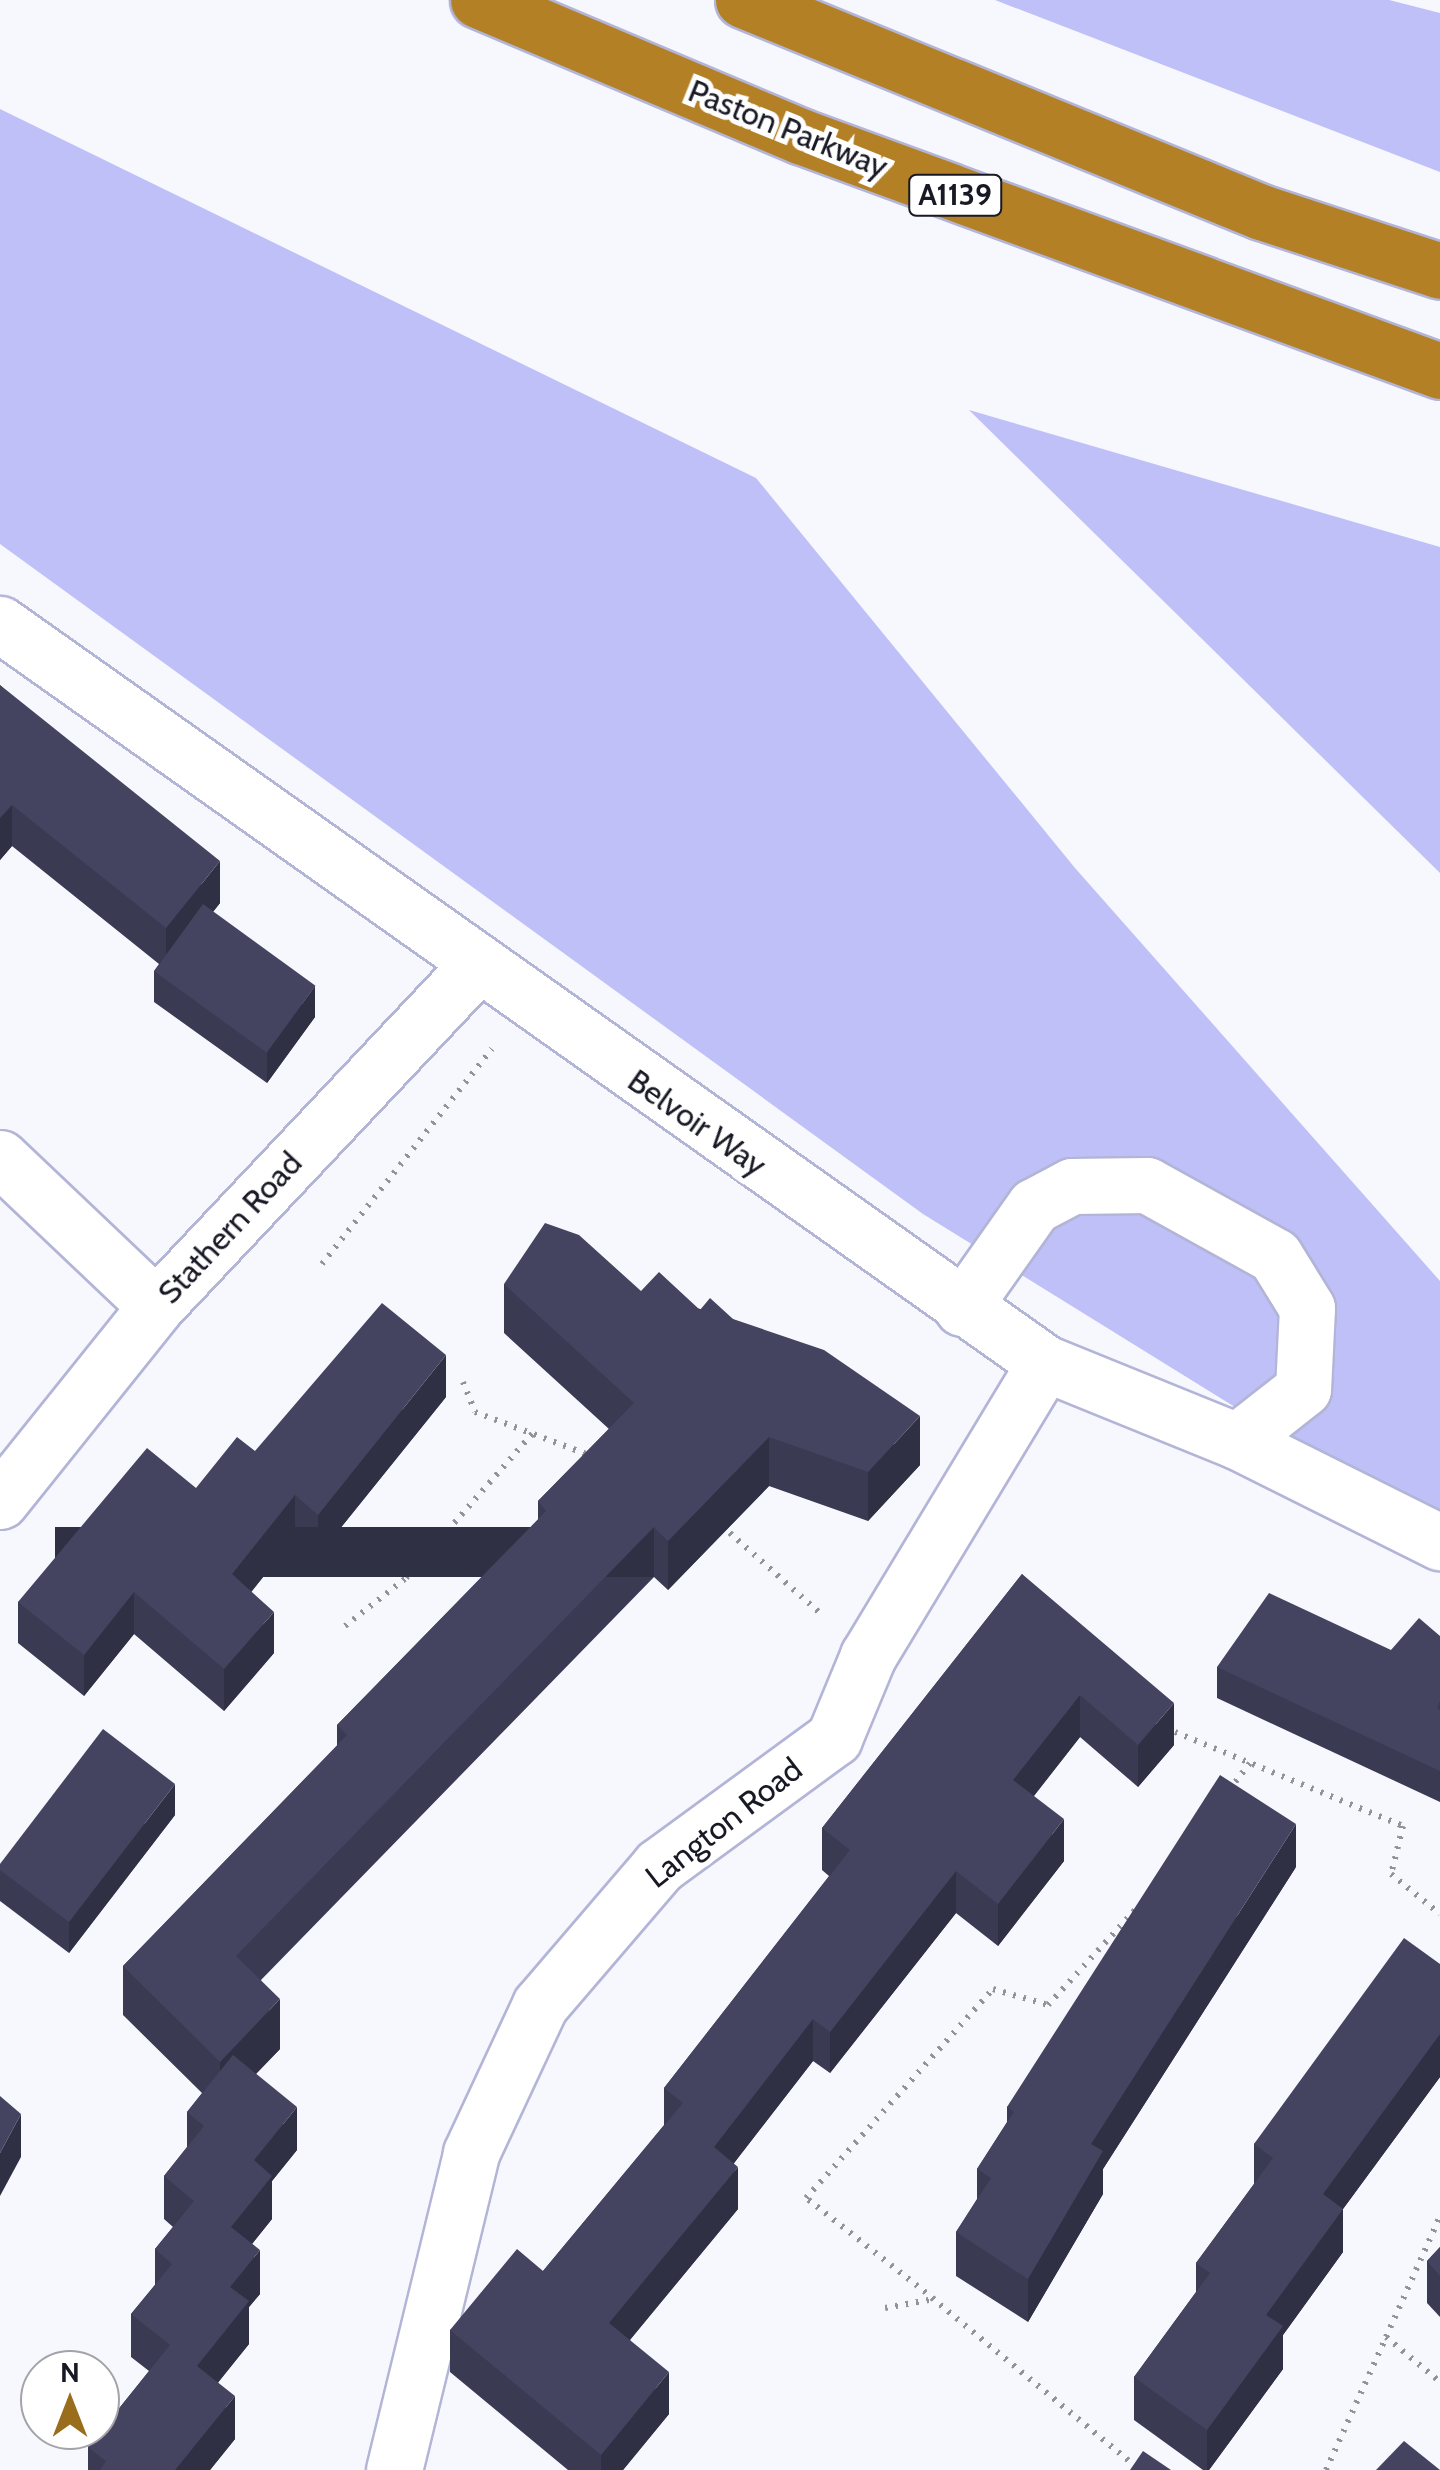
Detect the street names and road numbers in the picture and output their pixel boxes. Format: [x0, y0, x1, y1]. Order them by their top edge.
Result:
street label: Paston Parkway [683, 72, 893, 186]
road number: A1139 [908, 170, 1002, 220]
street label: Belvoir Way [621, 1061, 773, 1185]
street label: Stathern Road [150, 1144, 310, 1312]
street label: Langton Road [638, 1750, 810, 1896]

